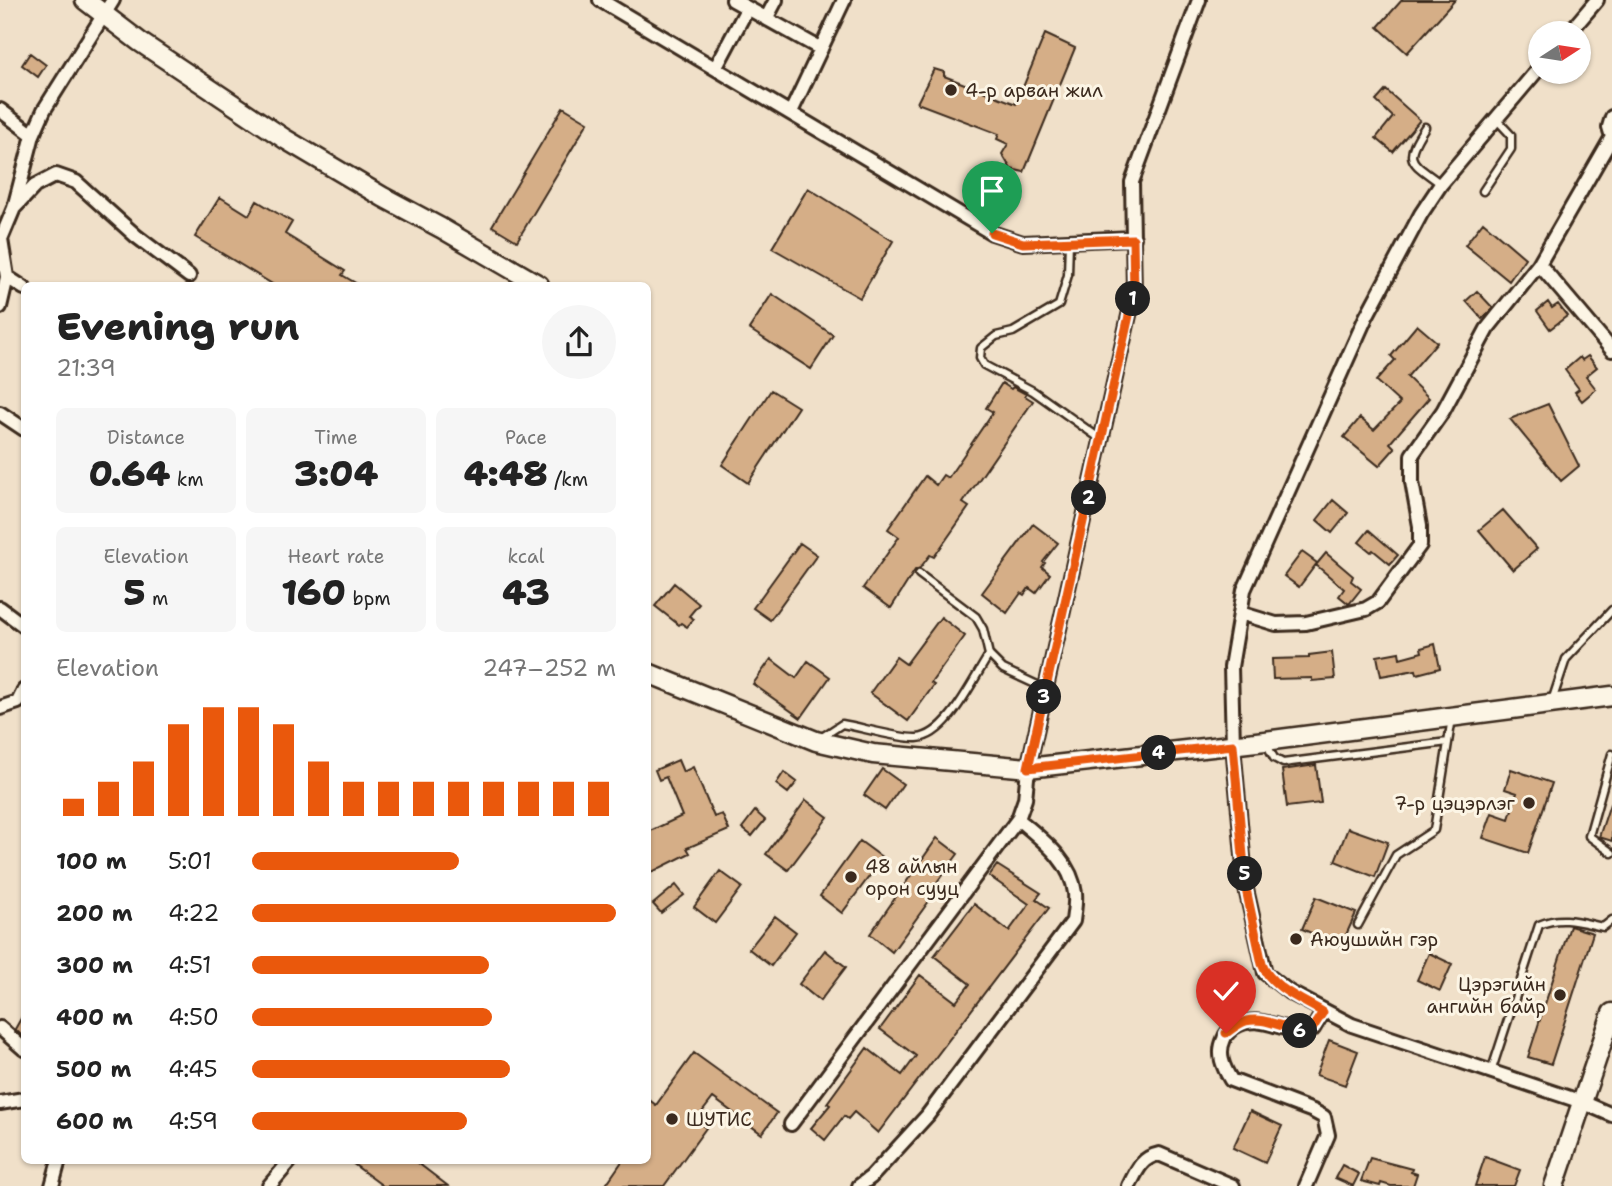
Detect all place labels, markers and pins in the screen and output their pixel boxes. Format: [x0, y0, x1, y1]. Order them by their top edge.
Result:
place label: 4-р арван жил [965, 78, 1103, 103]
marker: 4-р арван жил [943, 82, 959, 98]
pin [962, 161, 1022, 233]
pin: 1 [1116, 282, 1150, 316]
pin: 2 [1072, 480, 1106, 516]
pin: 3 [1026, 680, 1062, 714]
pin: 4 [1142, 736, 1176, 770]
place label: 7-р цэцэрлэг [1394, 791, 1516, 816]
marker: 7-р цэцэрлэг [1521, 795, 1537, 811]
place label: 48 айлын орон сууц [865, 854, 959, 901]
pin: 5 [1228, 856, 1262, 892]
marker: 48 айлын орон сууц [843, 869, 859, 885]
place label: Аюушийн гэр [1310, 927, 1438, 952]
marker: Аюушийн гэр [1288, 931, 1304, 947]
pin [1196, 961, 1256, 1033]
place label: Цэрэгийн ангийн байр [1427, 972, 1546, 1019]
marker: Цэрэгийн ангийн байр [1552, 987, 1568, 1003]
pin: 6 [1282, 1014, 1318, 1048]
place label: ШУТИС [686, 1107, 752, 1132]
marker: ШУТИС [664, 1111, 680, 1127]

